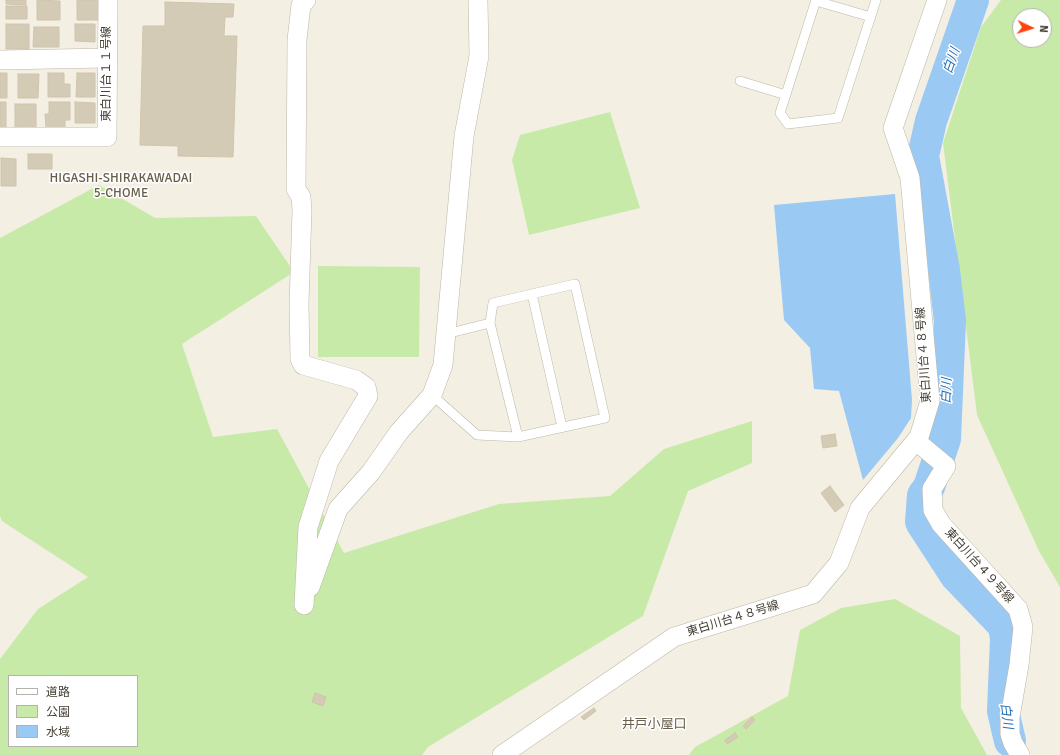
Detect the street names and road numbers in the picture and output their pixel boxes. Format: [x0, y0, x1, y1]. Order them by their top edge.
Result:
street label: 東白川台１１号線 [100, 26, 114, 122]
street label: 東白川台４８号線 [913, 307, 935, 403]
street label: 東白川台４９号線 [942, 526, 1016, 606]
street label: 東白川台４８号線 [685, 598, 781, 640]

